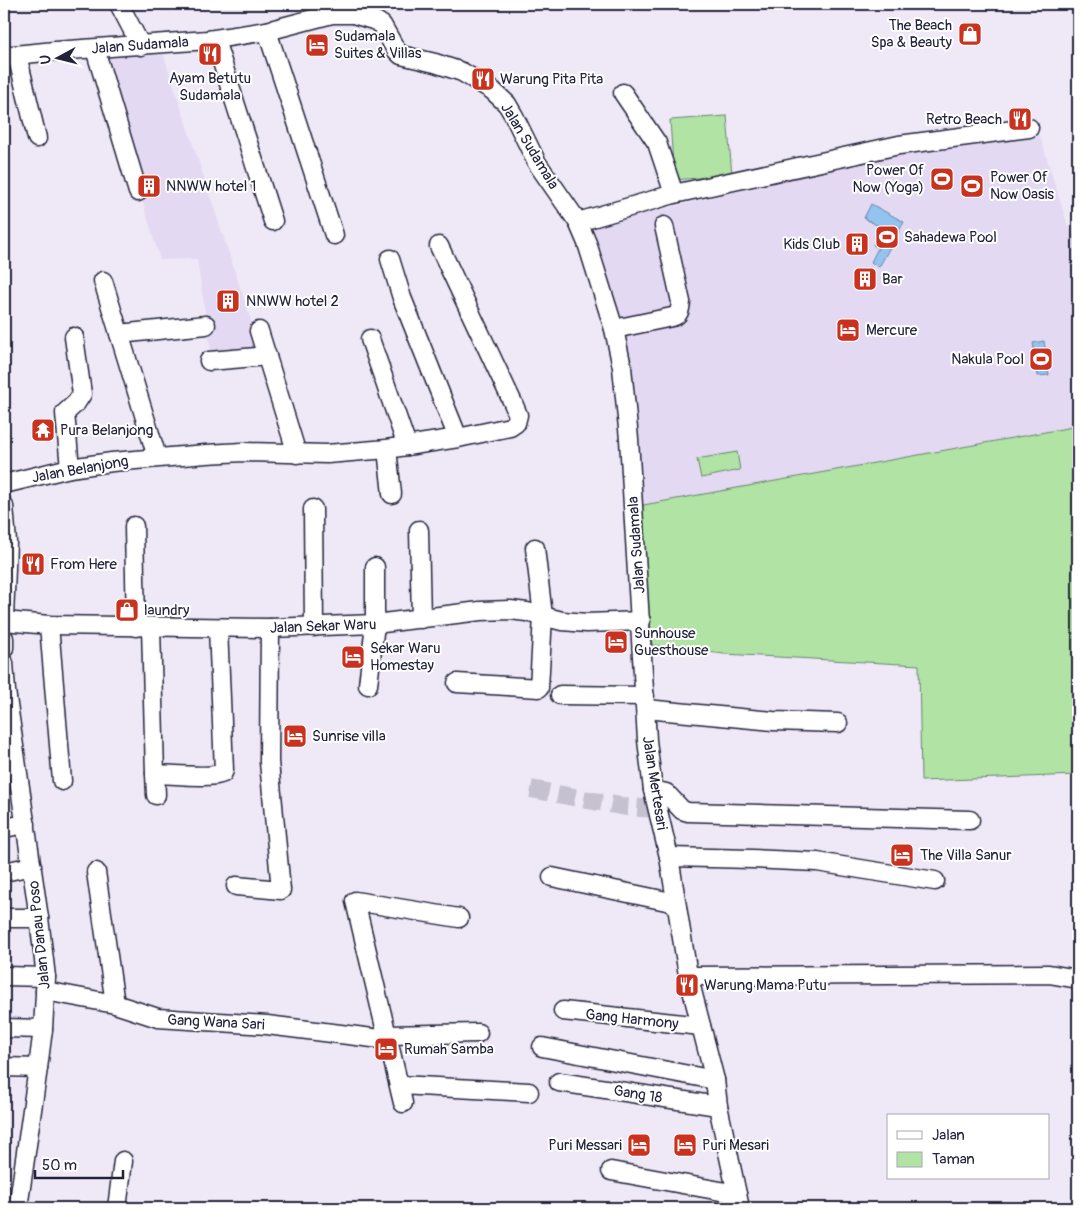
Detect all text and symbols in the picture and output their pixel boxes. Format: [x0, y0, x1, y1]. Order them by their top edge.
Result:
place label: The Beach Spa & Beauty [871, 16, 953, 52]
shop icon: The Beach Spa & Beauty [957, 21, 983, 47]
place label: Sudamala Suites & Villas [334, 27, 422, 63]
north arrow [32, 32, 82, 82]
hotel icon: Sudamala Suites & Villas [304, 32, 330, 58]
street label: Jalan Sudamala [91, 33, 189, 58]
restaurant icon: Ayam Betutu Sudamala [197, 41, 223, 67]
text: U [37, 54, 55, 65]
restaurant icon: Warung Pita Pita [470, 66, 496, 92]
place label: Ayam Betutu Sudamala [169, 69, 251, 105]
place label: Warung Pita Pita [500, 70, 603, 89]
street label: Jalan Sudamala [496, 100, 563, 193]
restaurant icon: Retro Beach [1007, 106, 1033, 132]
place label: Retro Beach [926, 110, 1002, 129]
place label: Power Of Now (Yoga) [853, 161, 924, 197]
sports icon: Power Of Now (Yoga) [929, 166, 955, 192]
place label: Power Of Now Oasis [990, 168, 1054, 204]
building icon: NNWW hotel 1 [136, 173, 162, 199]
sports icon: Power Of Now Oasis [959, 173, 985, 199]
place label: NNWW hotel 1 [166, 177, 256, 196]
sports icon: Sahadewa Pool [874, 224, 900, 250]
place label: Sahadewa Pool [904, 228, 997, 247]
building icon: Kids Club [844, 231, 870, 257]
place label: Kids Club [783, 235, 840, 254]
building icon: Bar [852, 266, 878, 292]
place label: Bar [882, 270, 903, 289]
building icon: NNWW hotel 2 [215, 288, 241, 314]
place label: NNWW hotel 2 [246, 292, 339, 311]
hotel icon: Mercure [835, 317, 861, 343]
place label: Mercure [866, 321, 918, 340]
sports icon: Nakula Pool [1028, 346, 1054, 372]
place label: Nakula Pool [951, 350, 1024, 369]
temple icon: Pura Belanjong [30, 417, 56, 443]
place label: Pura Belanjong [60, 421, 153, 440]
street label: Jalan Belanjong [30, 452, 130, 487]
street label: Jalan Sudamala [624, 496, 649, 594]
restaurant icon: From Here [20, 551, 46, 577]
place label: From Here [50, 555, 118, 574]
shop icon: laundry [114, 597, 140, 623]
place label: laundry [144, 601, 190, 620]
street label: Jalan Sekar Waru [269, 615, 377, 638]
place label: Sunhouse Guesthouse [634, 624, 709, 660]
hotel icon: Sunhouse Guesthouse [603, 629, 629, 655]
place label: Sekar Waru Homestay [370, 639, 441, 675]
hotel icon: Sekar Waru Homestay [340, 644, 366, 670]
hotel icon: Sunrise villa [282, 723, 308, 749]
place label: Sunrise villa [312, 727, 386, 746]
street label: Jalan Mertesari [638, 735, 671, 832]
hotel icon: The Villa Sanur [889, 842, 915, 868]
place label: The Villa Sanur [920, 846, 1012, 865]
street label: Jalan Danau Poso [24, 880, 55, 990]
restaurant icon: Warung Mama Putu [674, 972, 700, 998]
place label: Warung Mama Putu [704, 976, 827, 995]
street label: Gang Harmony [585, 1005, 680, 1034]
street label: Gang Wana Sari [167, 1010, 266, 1035]
hotel icon: Rumah Samba [373, 1036, 399, 1062]
place label: Rumah Samba [404, 1040, 494, 1059]
street label: Gang 18 [612, 1081, 664, 1108]
legend [887, 1114, 1050, 1180]
text: Jalan [932, 1126, 965, 1145]
hotel icon: Puri Messari [626, 1132, 652, 1158]
hotel icon: Puri Mesari [672, 1132, 698, 1158]
place label: Puri Messari [548, 1136, 622, 1155]
place label: Puri Mesari [702, 1136, 769, 1155]
scale bar [35, 1147, 122, 1179]
text: Taman [932, 1150, 975, 1169]
text: 50 m [42, 1156, 77, 1175]

